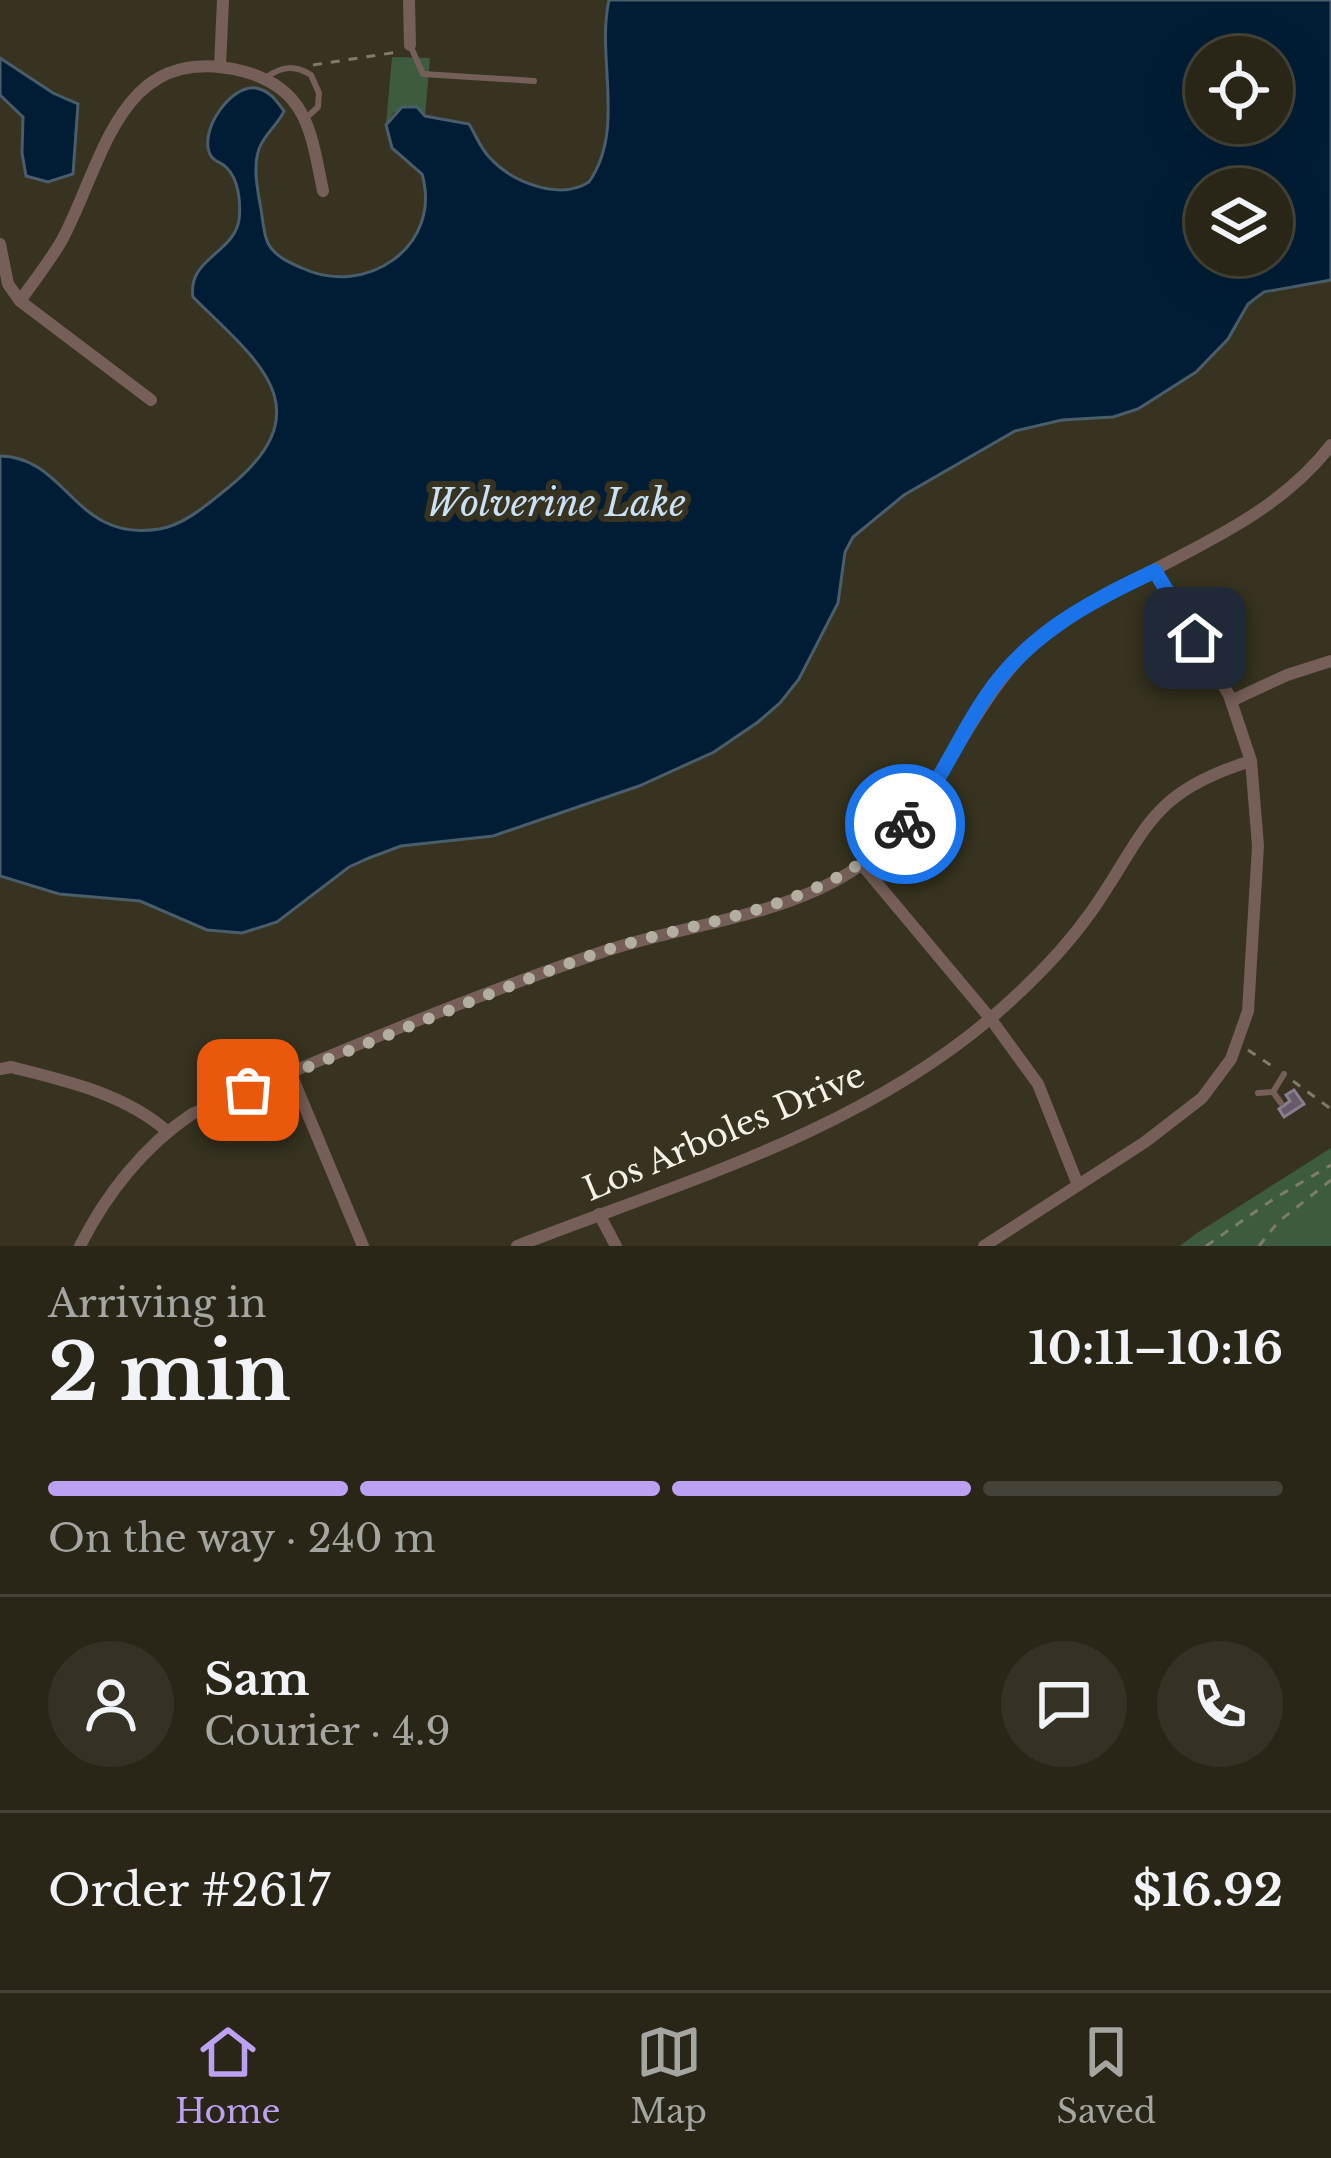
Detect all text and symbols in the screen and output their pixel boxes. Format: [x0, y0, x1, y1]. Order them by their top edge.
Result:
map controls [1185, 36, 1293, 276]
button: locate [1185, 36, 1293, 144]
button: layers [1185, 168, 1293, 276]
water label: Wolverine Lake [426, 481, 686, 526]
pin [1144, 587, 1246, 689]
icon: home [1162, 605, 1228, 671]
courier [845, 764, 965, 884]
icon: bike [872, 791, 938, 857]
pin [197, 1039, 299, 1141]
street label: Los Arboles Drive [577, 1054, 871, 1210]
icon: bag [215, 1057, 281, 1123]
text: Arriving in [48, 1279, 267, 1328]
text: 10:11–10:16 [1028, 1320, 1283, 1376]
text: 2 min [48, 1324, 291, 1421]
text: On the way · 240 m [48, 1514, 436, 1563]
button: person [48, 1641, 174, 1767]
button: chat [1001, 1641, 1127, 1767]
button: phone [1157, 1641, 1283, 1767]
text: Sam [204, 1651, 309, 1707]
text: Courier · 4.9 [204, 1707, 450, 1756]
text: Order #2617 [48, 1862, 330, 1918]
text: $16.92 [1133, 1862, 1283, 1918]
tab: Home [175, 2019, 280, 2132]
tab: Map [630, 2019, 707, 2132]
tab: Saved [1057, 2019, 1156, 2132]

